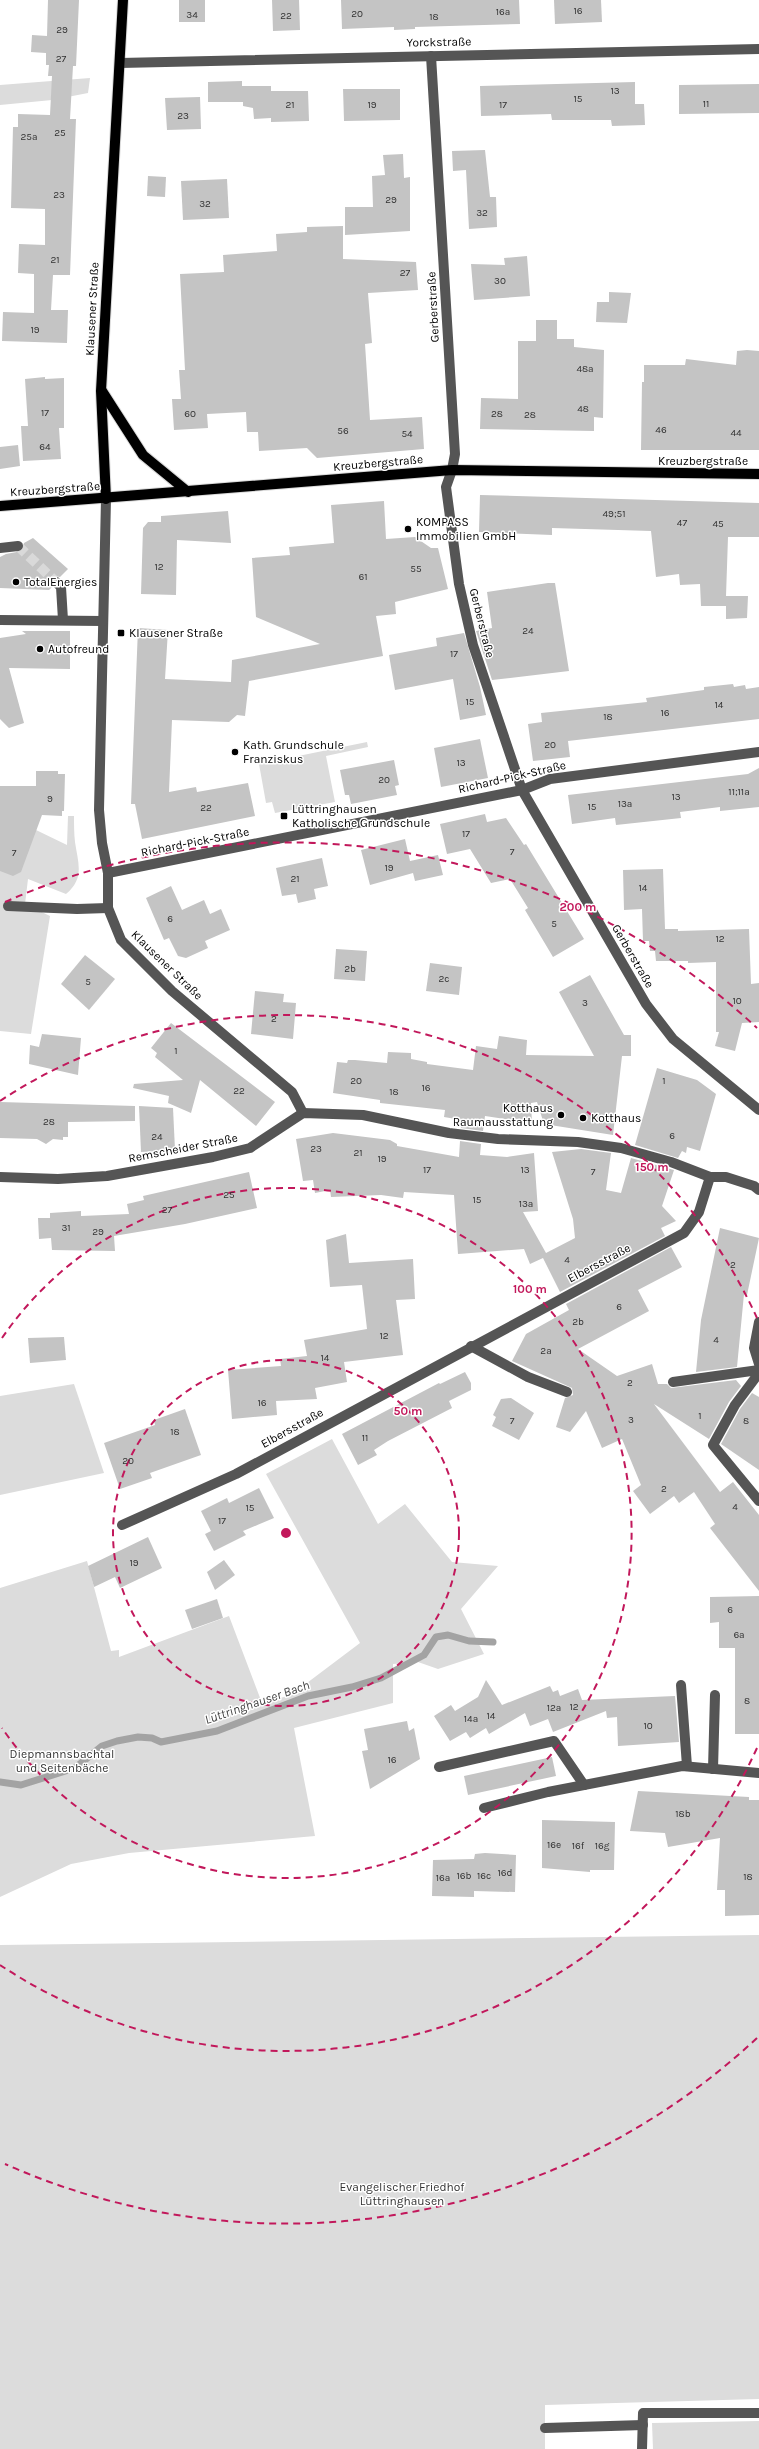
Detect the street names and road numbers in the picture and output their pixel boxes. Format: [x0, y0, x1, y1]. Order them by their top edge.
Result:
street label: Yorckstraße [406, 34, 472, 50]
street label: Klausener Straße [83, 262, 101, 356]
street label: Gerberstraße [424, 271, 442, 343]
street label: Kreuzbergstraße [332, 452, 424, 474]
street label: Kreuzbergstraße [658, 454, 748, 468]
street label: Kreuzbergstraße [10, 479, 100, 499]
street label: Gerberstraße [467, 587, 497, 659]
street label: Richard-Pick-Straße [457, 758, 567, 796]
street label: Richard-Pick-Straße [140, 825, 250, 859]
street label: Gerberstraße [609, 922, 657, 990]
street label: Klausener Straße [128, 927, 206, 1003]
street label: Remscheider Straße [127, 1131, 239, 1165]
street label: Elbersstraße [565, 1241, 633, 1285]
street label: Elbersstraße [258, 1405, 326, 1451]

